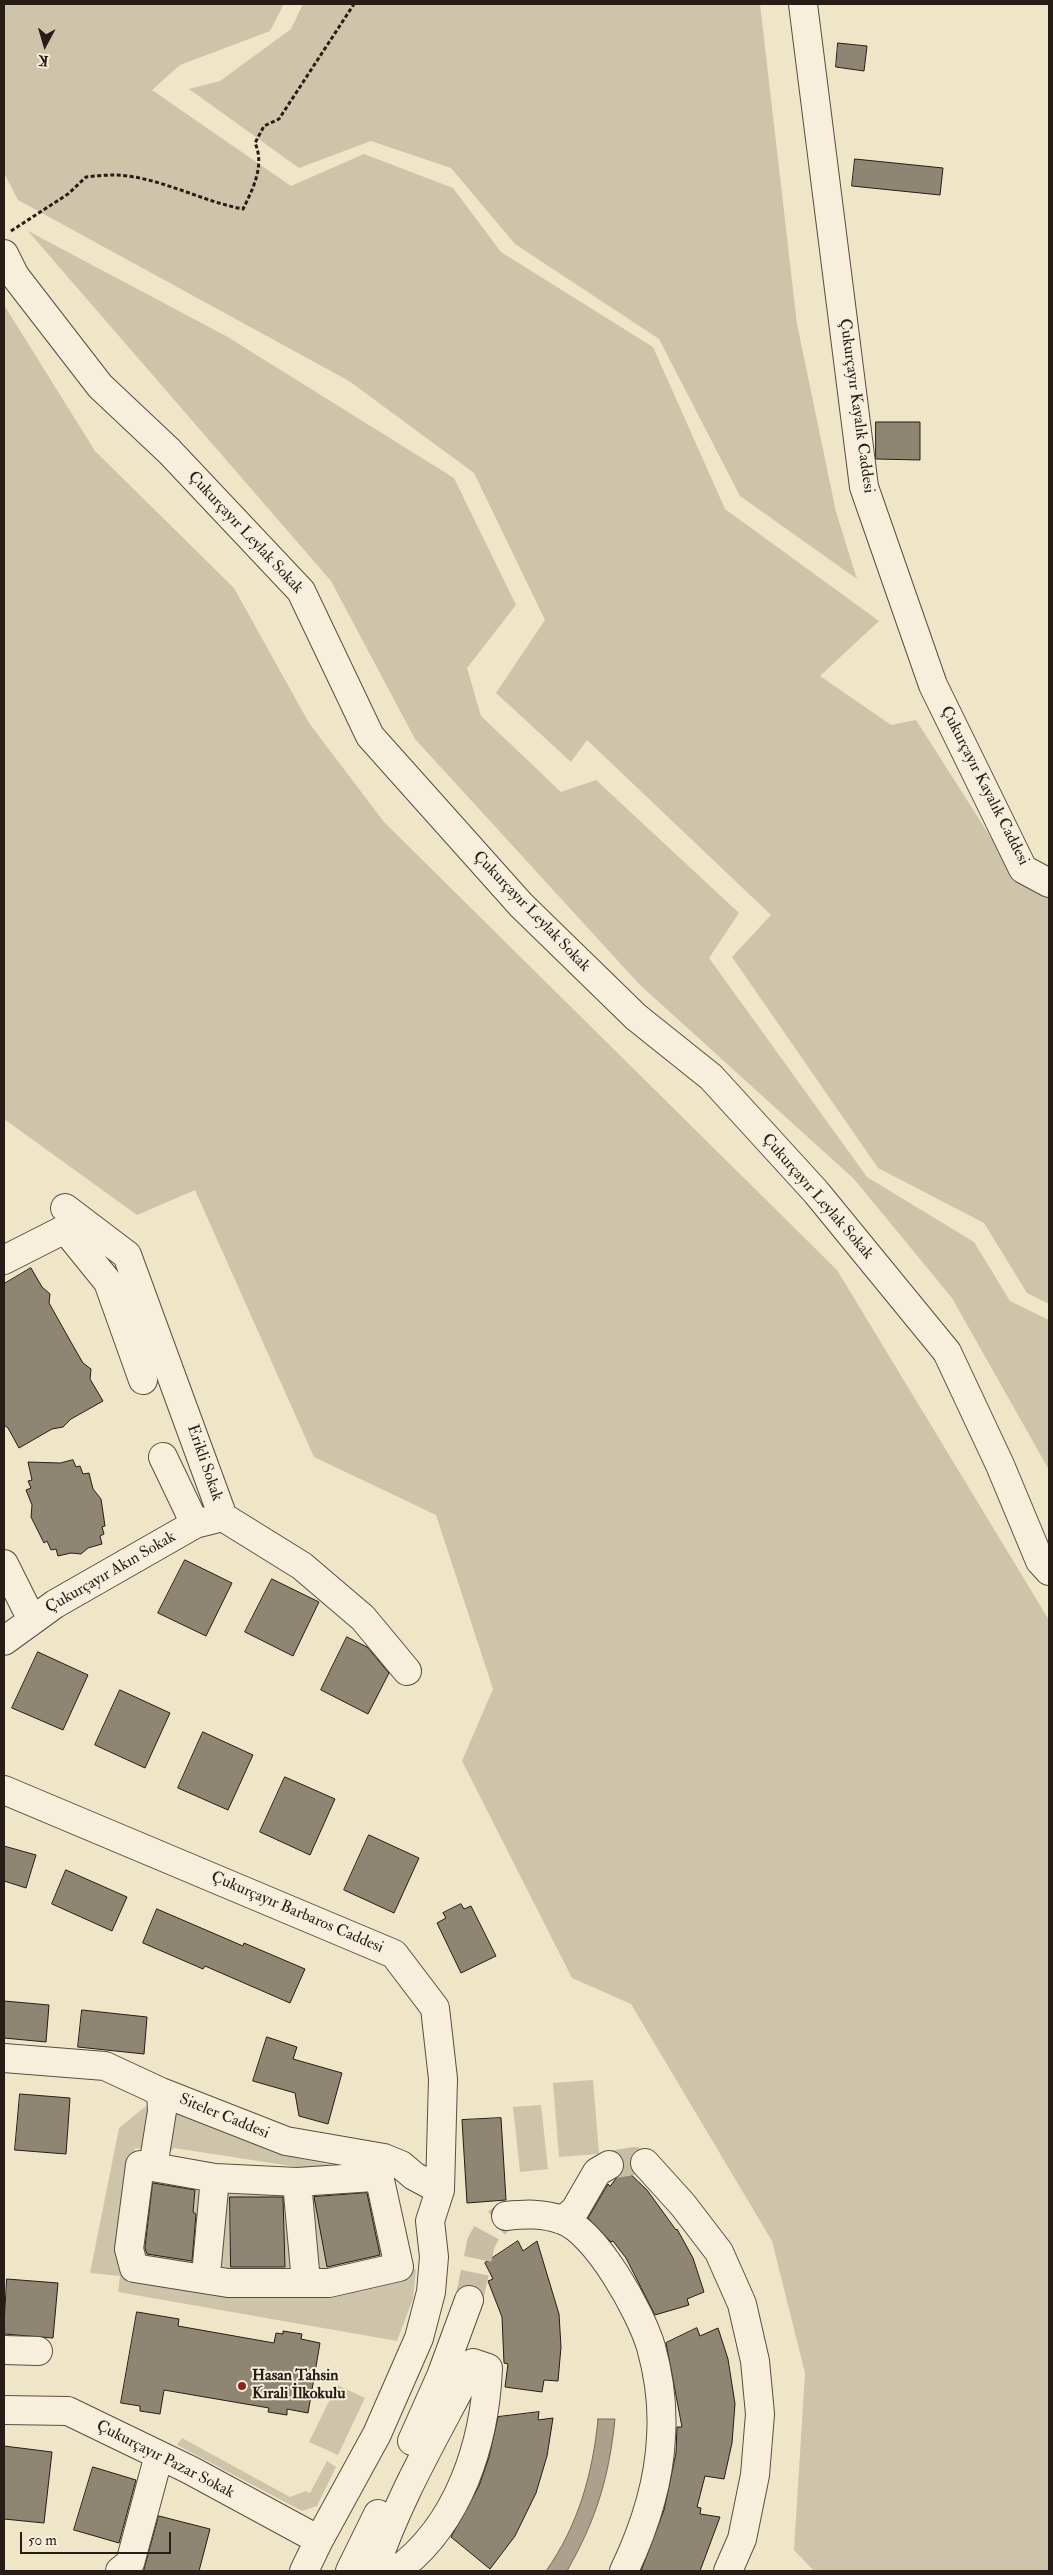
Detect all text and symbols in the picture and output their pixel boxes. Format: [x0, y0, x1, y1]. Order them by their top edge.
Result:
north arrow [20, 20, 70, 70]
text: K [38, 51, 49, 69]
street label: Çukurçayır Kayalık Caddesi [834, 318, 878, 494]
street label: Çukurçayır Leylak Sokak [183, 468, 307, 598]
street label: Çukurçayır Kayalık Caddesi [935, 703, 1033, 869]
street label: Çukurçayır Leylak Sokak [468, 848, 594, 976]
street label: Çukurçayır Leylak Sokak [757, 1130, 877, 1264]
street label: Erikli Sokak [182, 1422, 226, 1504]
street label: Çukurçayır Akın Sokak [43, 1528, 179, 1618]
street label: Çukurçayır Barbaros Caddesi [208, 1868, 386, 1958]
street label: Siteler Caddesi [176, 2090, 272, 2144]
place label: Hasan Tahsin Kırali İlkokulu [252, 2367, 345, 2405]
marker: Hasan Tahsin Kırali İlkokulu [236, 2380, 248, 2392]
street label: Çukurçayır Pazar Sokak [93, 2417, 237, 2503]
scale bar [22, 2522, 174, 2554]
text: 50 m [28, 2531, 57, 2550]

